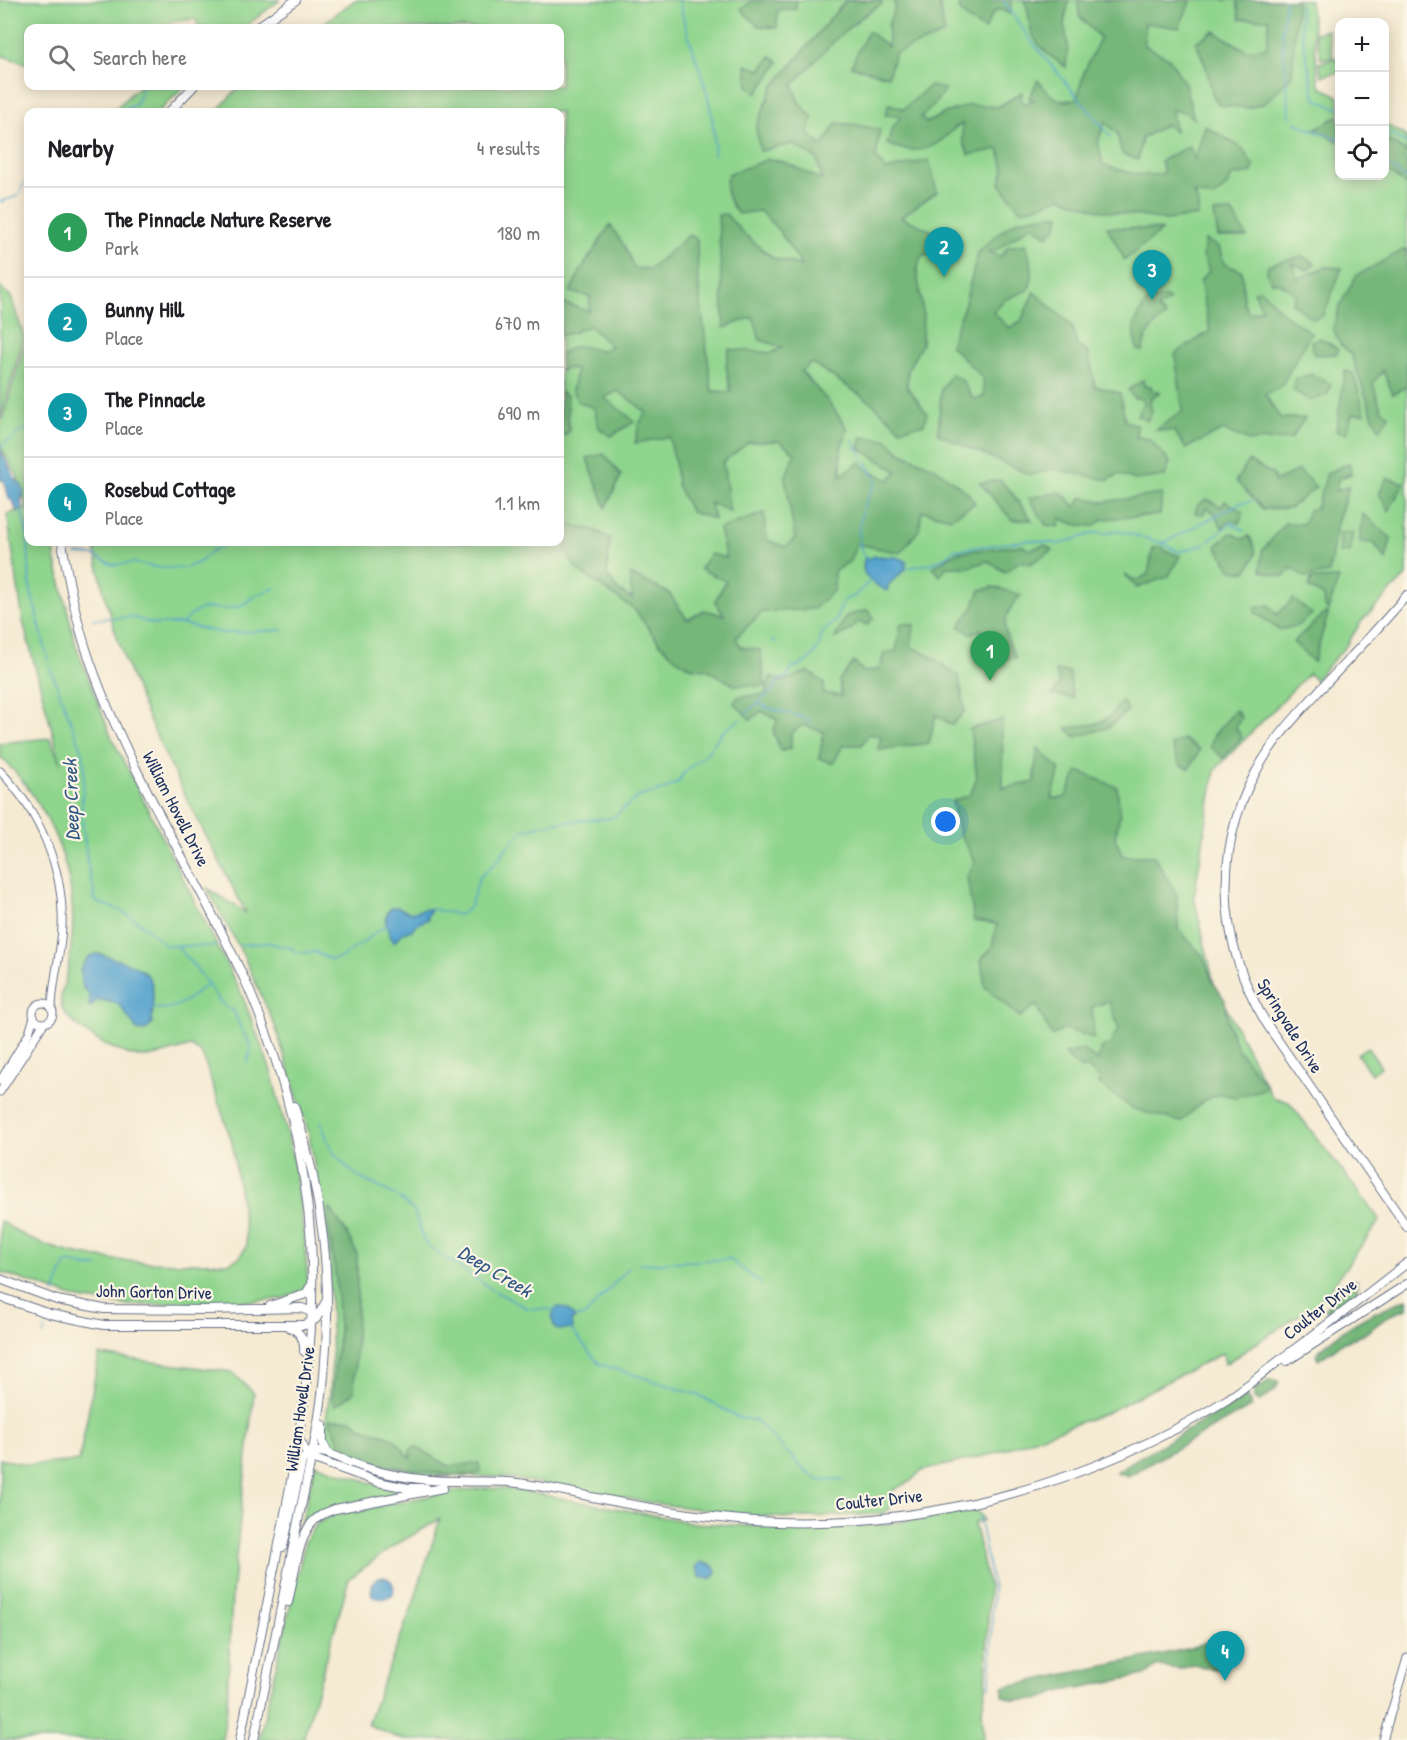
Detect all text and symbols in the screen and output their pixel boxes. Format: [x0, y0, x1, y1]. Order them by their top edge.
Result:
map controls [1335, 18, 1389, 180]
button: + [1335, 18, 1389, 72]
search box [24, 24, 564, 90]
icon: search [45, 41, 78, 74]
text: Search here [93, 42, 187, 72]
button: − [1335, 72, 1389, 126]
button: locate [1335, 126, 1389, 180]
text: Nearby [48, 130, 114, 165]
text: 4 results [477, 134, 540, 161]
text: The Pinnacle Nature Reserve [105, 204, 332, 234]
text: 1 [64, 219, 71, 246]
text: 180 m [497, 219, 540, 246]
pin: 2 [924, 228, 964, 277]
text: Park [105, 234, 138, 261]
pin: 3 [1132, 250, 1172, 300]
text: Bunny Hill [105, 294, 184, 324]
text: 2 [63, 309, 72, 336]
text: 670 m [495, 309, 540, 336]
text: Place [105, 324, 144, 351]
text: The Pinnacle [105, 384, 206, 414]
text: 3 [63, 399, 72, 426]
text: 690 m [498, 399, 540, 426]
text: Place [105, 414, 144, 441]
text: Rosebud Cottage [105, 474, 236, 504]
text: 4 [64, 489, 71, 516]
text: 1.1 km [495, 489, 540, 516]
text: Place [105, 504, 144, 531]
pin: 1 [970, 632, 1010, 681]
street label: William Hovell Drive [137, 747, 216, 871]
water label: Deep Creek [56, 757, 86, 841]
your location [931, 807, 960, 836]
street label: Springvale Drive [1251, 974, 1329, 1078]
water label: Deep Creek [453, 1238, 539, 1305]
street label: Coulter Drive [1278, 1272, 1362, 1345]
street label: John Gorton Drive [96, 1278, 212, 1305]
street label: William Hovell Drive [278, 1345, 321, 1473]
street label: Coulter Drive [834, 1483, 924, 1517]
pin: 4 [1206, 1632, 1244, 1681]

